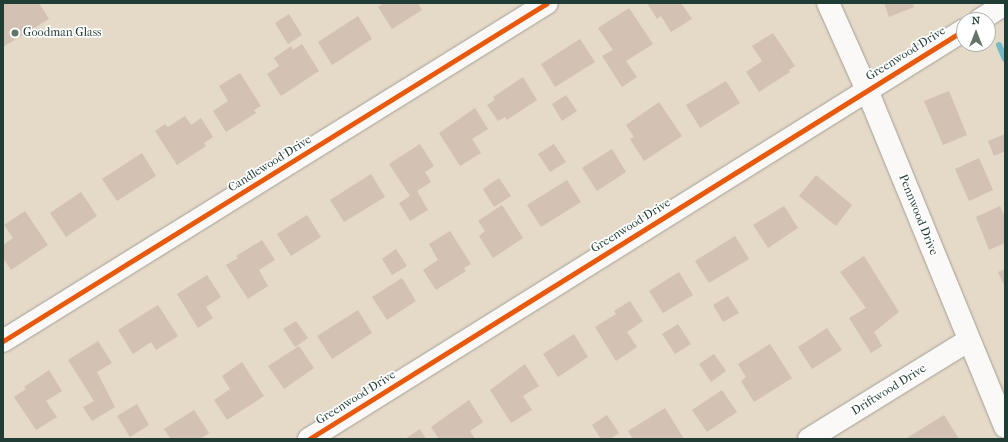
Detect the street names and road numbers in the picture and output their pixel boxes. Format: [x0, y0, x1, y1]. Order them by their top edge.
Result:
street label: Greenwood Drive [863, 24, 949, 84]
street label: Candlewood Drive [226, 133, 314, 195]
street label: Pennwood Drive [895, 172, 941, 258]
street label: Greenwood Drive [588, 196, 674, 256]
street label: Driftwood Drive [849, 361, 929, 419]
street label: Greenwood Drive [313, 368, 399, 428]

